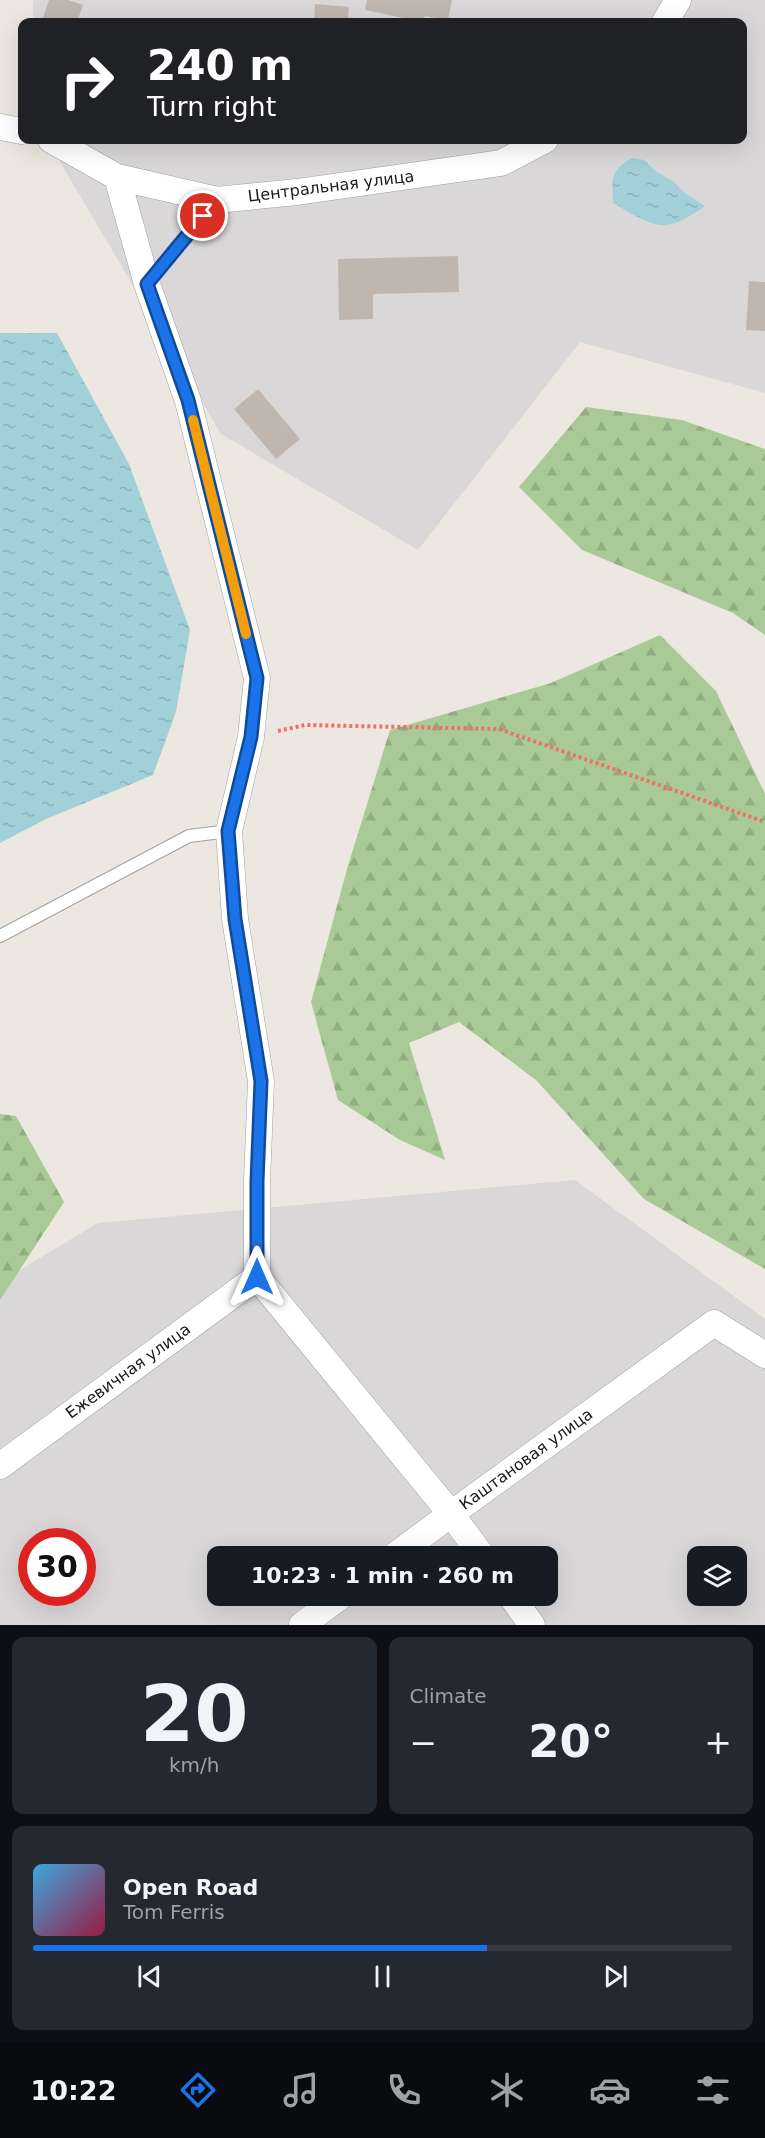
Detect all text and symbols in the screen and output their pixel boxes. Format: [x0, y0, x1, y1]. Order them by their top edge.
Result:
text: 240 m [147, 41, 293, 90]
icon: right [48, 42, 126, 120]
text: Turn right [147, 91, 276, 122]
street label: Центральная улица [247, 166, 415, 206]
pin [177, 190, 228, 241]
icon: arrive [186, 199, 219, 232]
position arrow [225, 1245, 289, 1309]
street label: Ежевичная улица [62, 1319, 194, 1423]
street label: Каштановая улица [456, 1404, 596, 1514]
speed limit sign: 30 [18, 1528, 96, 1606]
map controls [687, 1546, 747, 1606]
button: layers [687, 1546, 747, 1606]
text: 10:23 · 1 min · 260 m [251, 1563, 514, 1588]
text: 20 [140, 1669, 249, 1759]
text: Climate [410, 1684, 486, 1708]
text: 20° [528, 1715, 613, 1768]
text: − [410, 1723, 437, 1762]
text: + [704, 1723, 732, 1762]
text: km/h [169, 1753, 219, 1777]
text: Open Road [123, 1875, 258, 1900]
text: Tom Ferris [123, 1900, 225, 1924]
icon: previous [133, 1960, 166, 1993]
icon: pause [366, 1960, 399, 1993]
icon: next [599, 1960, 632, 1993]
icon: directions [177, 2069, 219, 2111]
icon: music [280, 2069, 322, 2111]
icon: phone [383, 2069, 425, 2111]
icon: climate [486, 2069, 528, 2111]
icon: car [589, 2069, 631, 2111]
icon: filters [692, 2069, 734, 2111]
text: 10:22 [31, 2075, 116, 2106]

